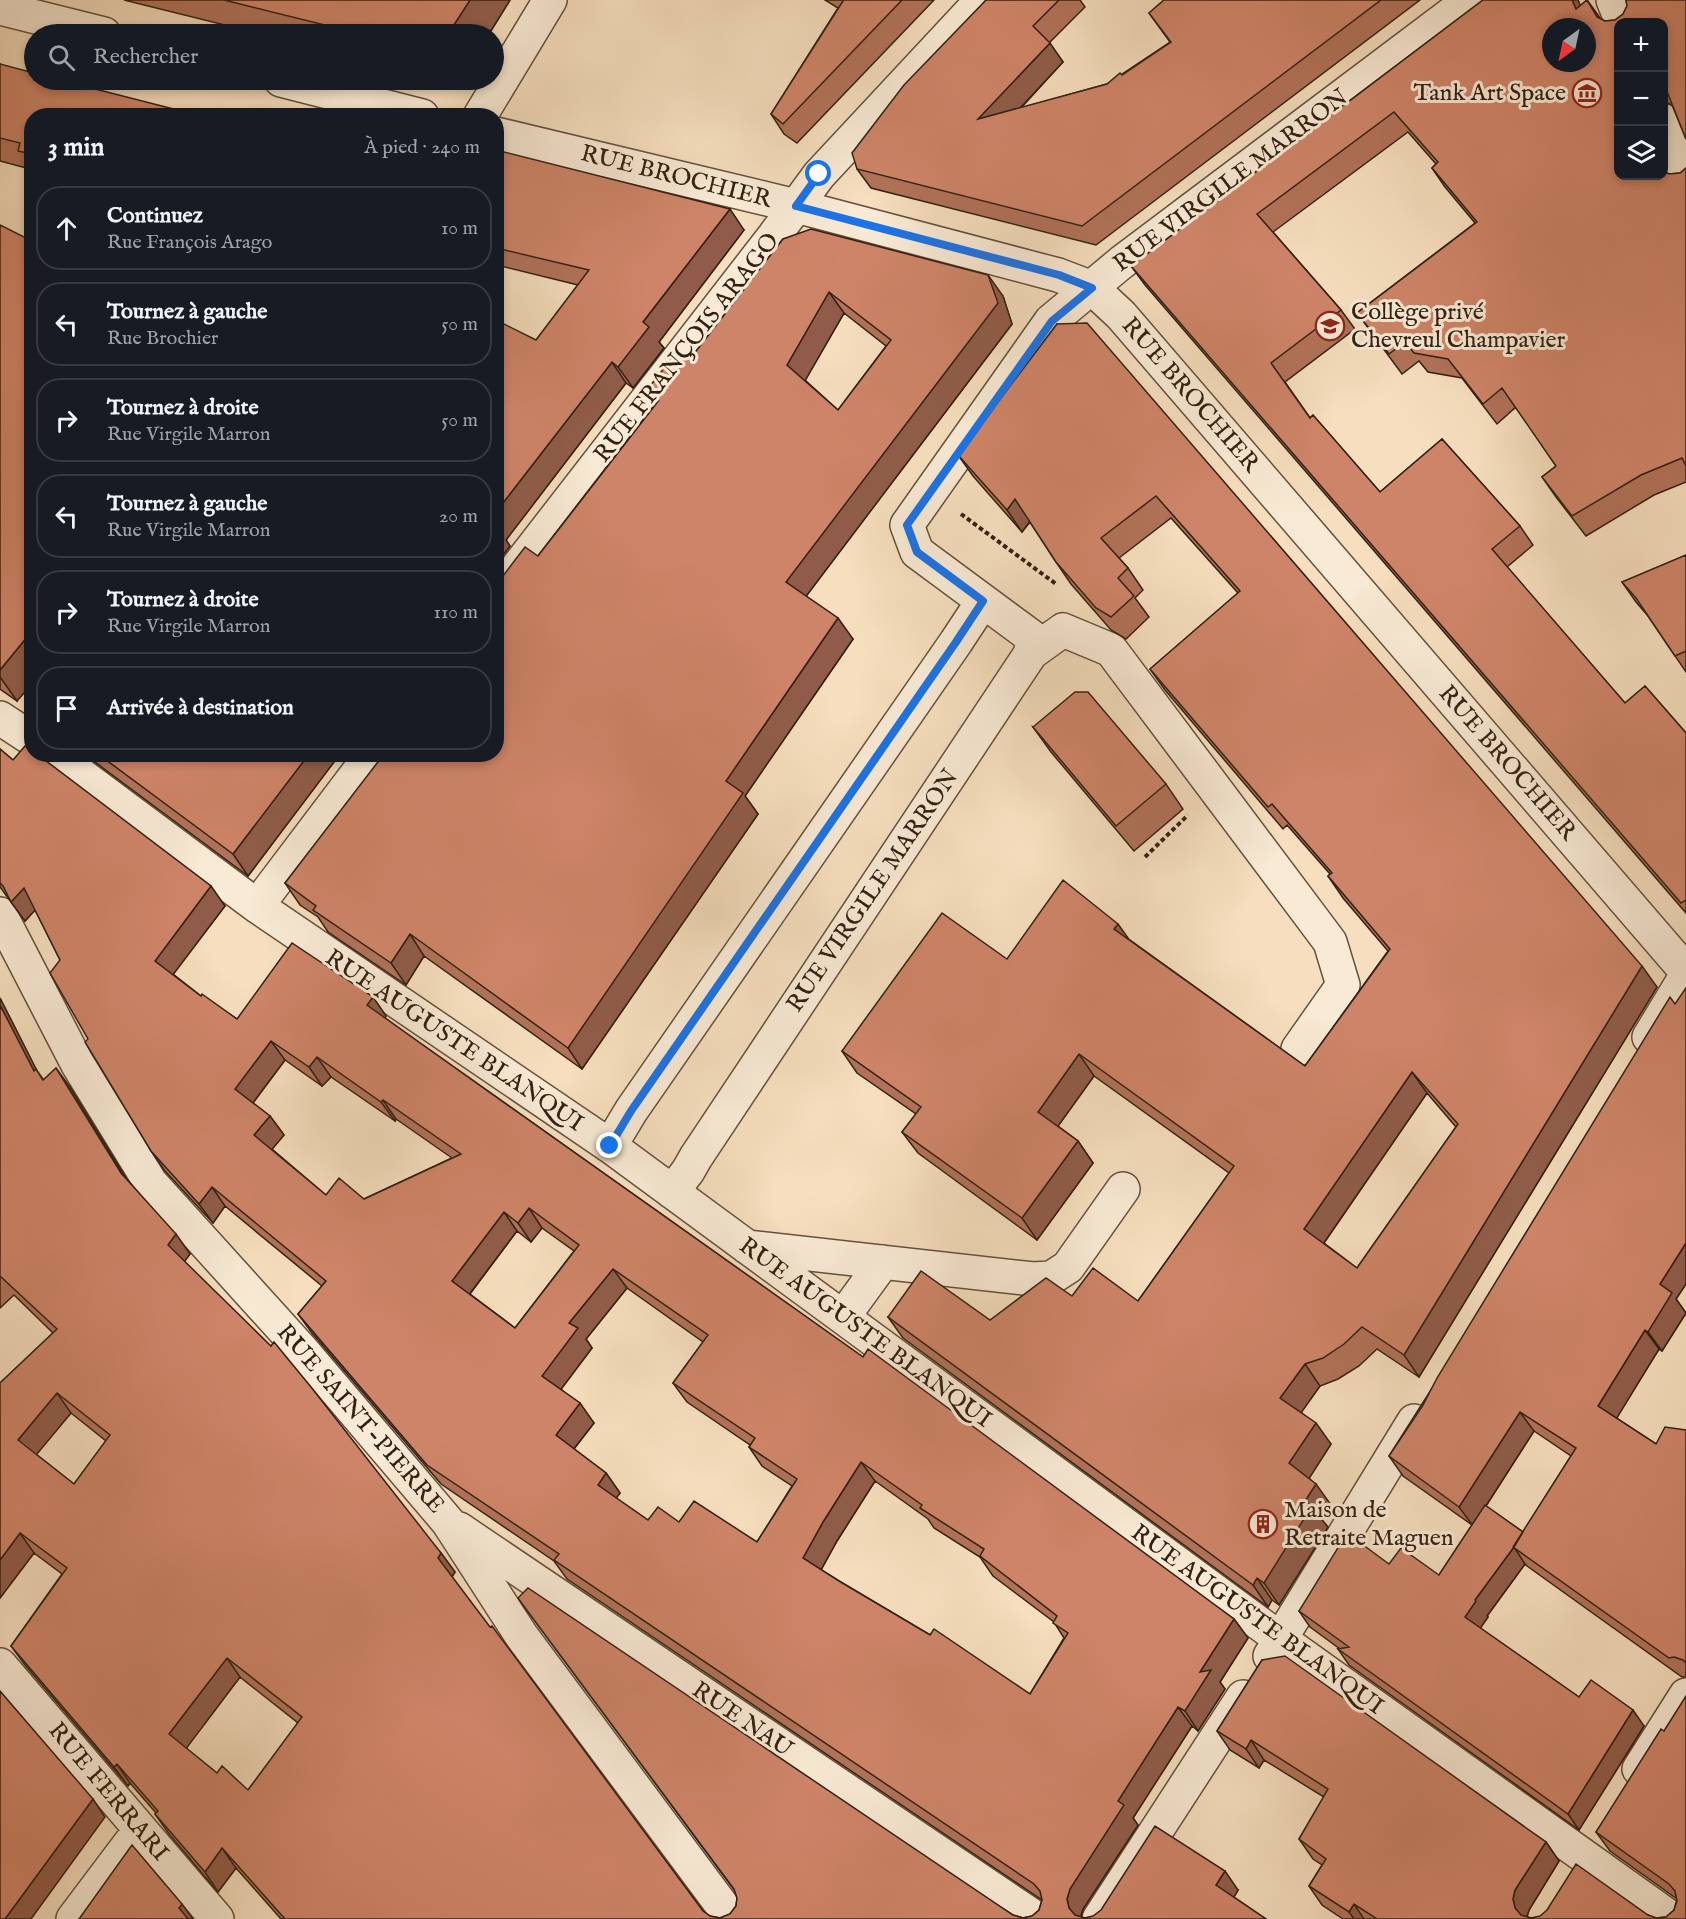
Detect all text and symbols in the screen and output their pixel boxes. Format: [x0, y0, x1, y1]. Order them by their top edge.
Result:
north arrow [1542, 18, 1596, 72]
map controls [1614, 18, 1668, 180]
button: + [1614, 18, 1668, 72]
search box [24, 24, 504, 90]
icon: search [45, 41, 78, 74]
text: Rechercher [93, 43, 198, 71]
button: − [1614, 72, 1668, 126]
museum icon: Tank Art Space [1571, 77, 1603, 109]
place label: Tank Art Space [1414, 78, 1566, 109]
street label: RUE VIRGILE MARRON [1107, 82, 1355, 280]
button: layers [1614, 126, 1668, 180]
text: 3 min [48, 131, 104, 164]
text: À pied · 240 m [364, 135, 480, 160]
street label: RUE BROCHIER [577, 138, 776, 216]
route start [805, 160, 831, 186]
text: Continuez [107, 202, 203, 230]
icon: ahead [50, 212, 83, 245]
text: 10 m [441, 216, 478, 241]
street label: RUE FRANÇOIS ARAGO [588, 227, 786, 469]
text: Rue François Arago [107, 230, 272, 255]
place label: Collège privé Chevreul Champavier [1351, 297, 1566, 356]
text: Tournez à gauche [107, 298, 267, 326]
icon: left [50, 308, 83, 341]
school or university icon: Collège privé Chevreul Champavier [1314, 310, 1346, 342]
street label: RUE BROCHIER [1114, 311, 1266, 480]
text: 50 m [441, 312, 478, 337]
text: Rue Brochier [107, 326, 218, 351]
text: Tournez à droite [107, 394, 258, 422]
icon: right [50, 404, 83, 437]
text: 50 m [441, 408, 478, 433]
text: Rue Virgile Marron [107, 422, 270, 447]
text: Tournez à gauche [107, 490, 267, 518]
icon: left [50, 500, 83, 533]
text: 20 m [439, 504, 478, 529]
text: Rue Virgile Marron [107, 518, 270, 543]
text: Tournez à droite [107, 586, 258, 614]
icon: right [50, 596, 83, 629]
text: 110 m [434, 600, 478, 625]
text: Rue Virgile Marron [107, 614, 270, 639]
street label: RUE BROCHIER [1431, 679, 1583, 848]
icon: arrive [50, 692, 83, 725]
text: Arrivée à destination [107, 694, 294, 722]
street label: RUE VIRGILE MARRON [780, 763, 966, 1018]
street label: RUE AUGUSTE BLANQUI [319, 943, 589, 1139]
route end [596, 1132, 622, 1158]
street label: RUE AUGUSTE BLANQUI [732, 1231, 998, 1435]
street label: RUE SAINT-PIERRE [269, 1318, 451, 1520]
place label: Maison de Retraite Maguen [1284, 1495, 1454, 1554]
building icon: Maison de Retraite Maguen [1247, 1508, 1279, 1540]
street label: RUE AUGUSTE BLANQUI [1124, 1518, 1390, 1722]
street label: RUE NAU [686, 1675, 799, 1765]
street label: RUE FERRARI [41, 1716, 175, 1868]

